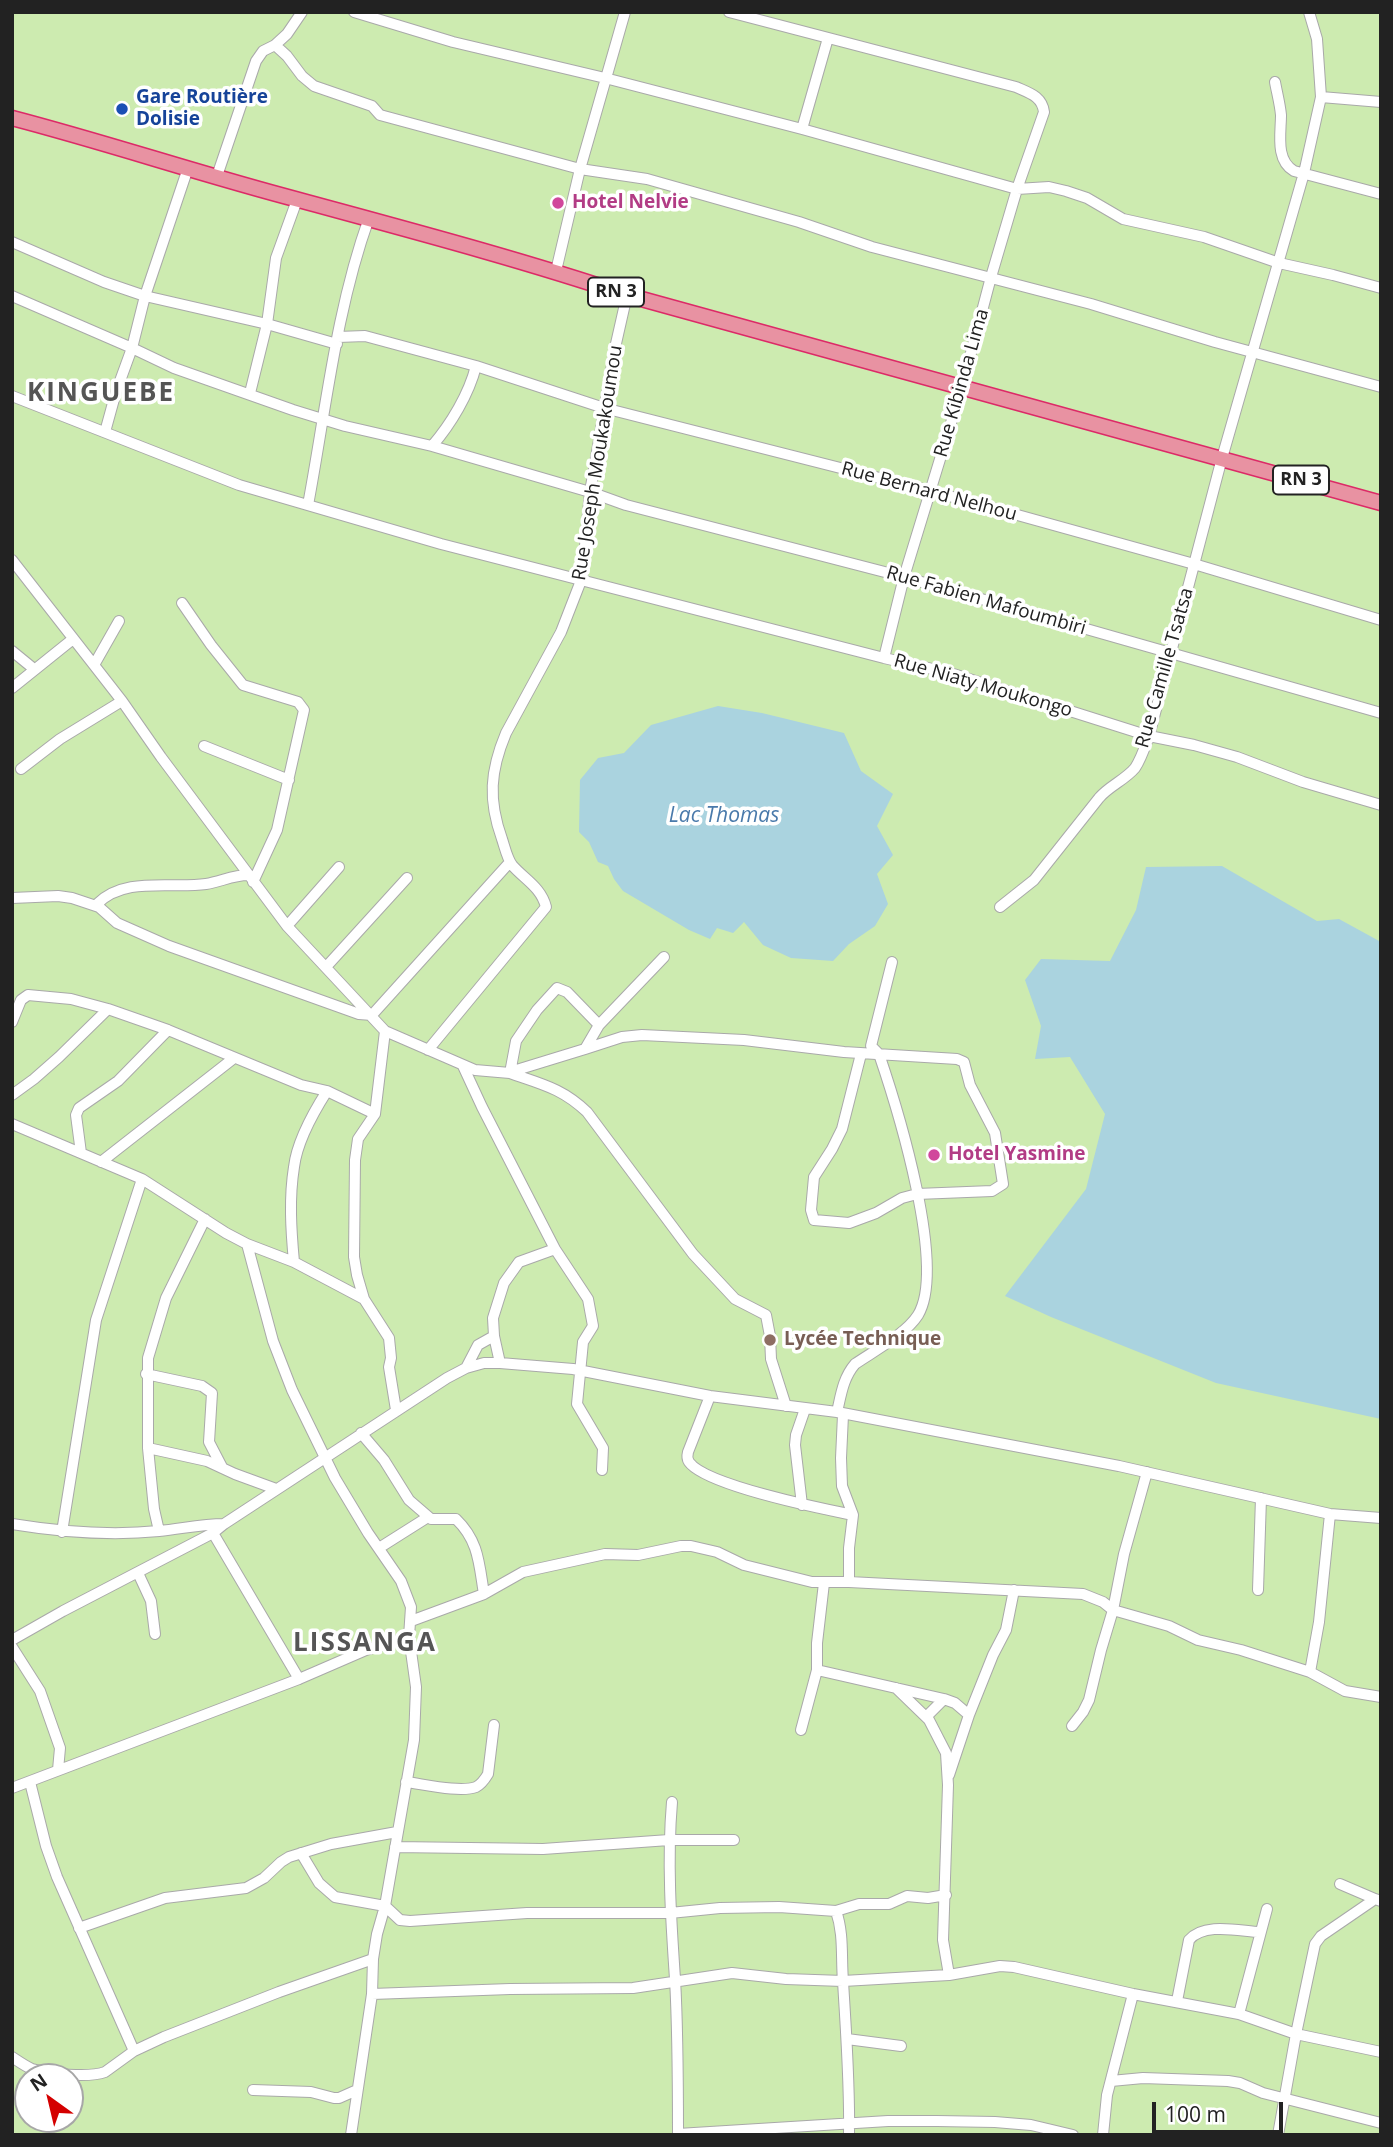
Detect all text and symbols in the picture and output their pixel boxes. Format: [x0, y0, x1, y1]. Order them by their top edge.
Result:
place label: Gare Routière Dolisie [136, 87, 268, 131]
marker: Gare Routière Dolisie [114, 101, 130, 117]
place label: Hotel Nelvie [572, 192, 689, 214]
marker: Hotel Nelvie [550, 195, 566, 211]
road number: RN 3 [588, 278, 644, 306]
street label: Rue Kibinda Lima [930, 306, 994, 460]
street label: Rue Joseph Moukakoumou [568, 344, 628, 582]
district label: KINGUEBE [28, 378, 174, 410]
street label: Rue Bernard Nelhou [839, 458, 1019, 526]
road number: RN 3 [1273, 466, 1329, 494]
street label: Rue Fabien Mafoumbiri [884, 562, 1088, 640]
street label: Rue Camille Tsatsa [1131, 585, 1199, 751]
street label: Rue Niaty Moukongo [891, 650, 1075, 722]
water label: Lac Thomas [669, 803, 779, 829]
place label: Hotel Yasmine [948, 1144, 1085, 1166]
marker: Hotel Yasmine [926, 1147, 942, 1163]
place label: Lycée Technique [784, 1329, 941, 1351]
marker: Lycée Technique [762, 1332, 778, 1348]
district label: LISSANGA [294, 1628, 436, 1660]
north arrow [14, 2063, 84, 2133]
text: N [25, 2067, 52, 2097]
scale bar [1155, 2088, 1286, 2132]
text: 100 m [1165, 2100, 1226, 2128]

